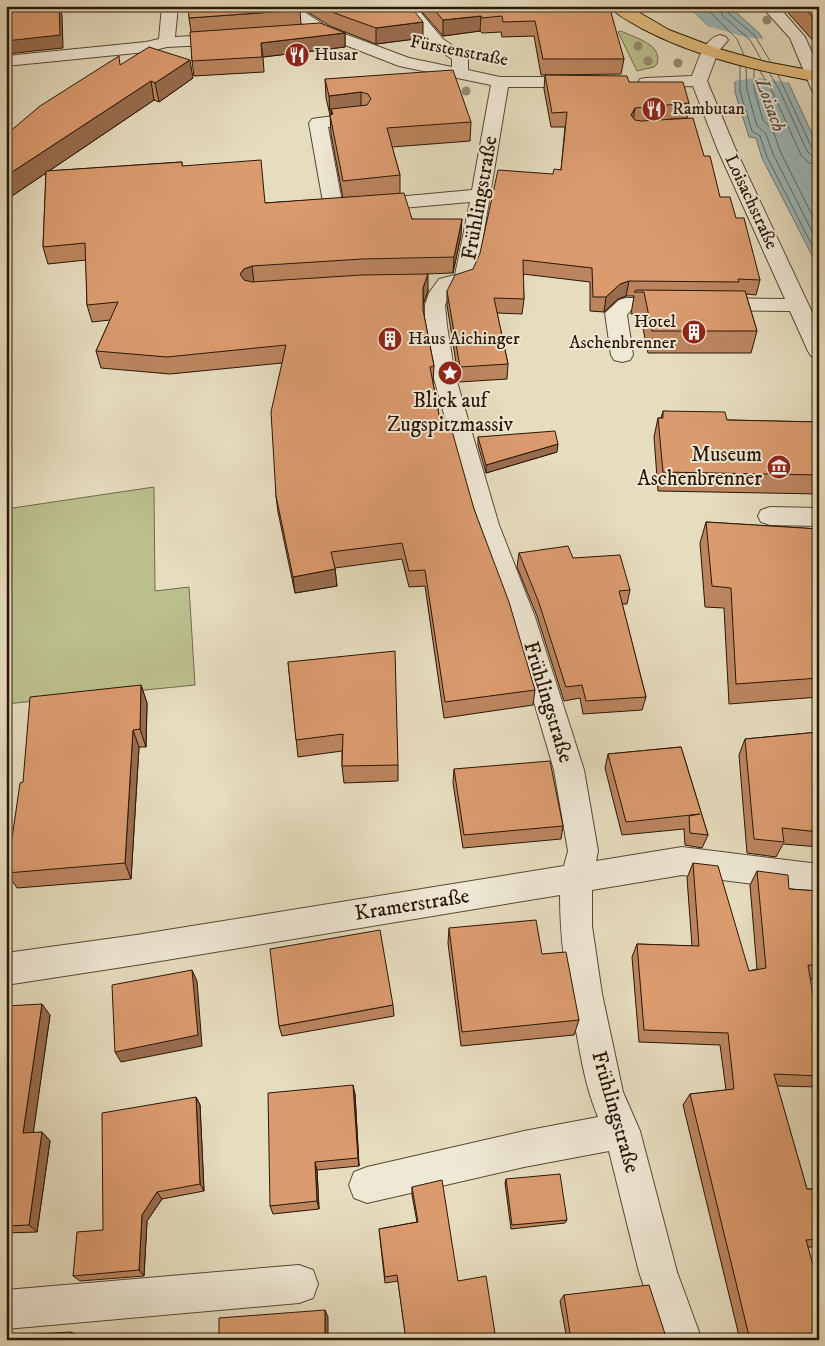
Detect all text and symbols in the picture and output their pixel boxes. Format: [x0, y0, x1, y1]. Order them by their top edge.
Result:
street label: Fürstenstraße [408, 31, 510, 71]
restaurant icon: Husar [284, 42, 310, 68]
place label: Husar [314, 44, 358, 66]
water label: Loisach [749, 74, 790, 135]
restaurant icon: Rambutan [641, 96, 667, 122]
place label: Rambutan [672, 98, 746, 120]
street label: Frühlingstraße [456, 134, 504, 262]
street label: Loisachstraße [720, 151, 782, 253]
place label: Hotel Aschenbrenner [569, 311, 677, 354]
building icon: Hotel Aschenbrenner [681, 319, 707, 345]
building icon: Haus Aichinger [377, 326, 403, 352]
place label: Haus Aichinger [408, 328, 520, 350]
place icon: Blick auf Zugspitzmassiv [437, 360, 463, 386]
place label: Blick auf Zugspitzmassiv [387, 388, 514, 438]
place label: Museum Aschenbrenner [637, 442, 762, 492]
museum icon: Museum Aschenbrenner [766, 454, 792, 480]
street label: Frühlingstraße [517, 638, 579, 766]
street label: Kramerstraße [353, 883, 471, 927]
street label: Frühlingstraße [585, 1048, 645, 1176]

